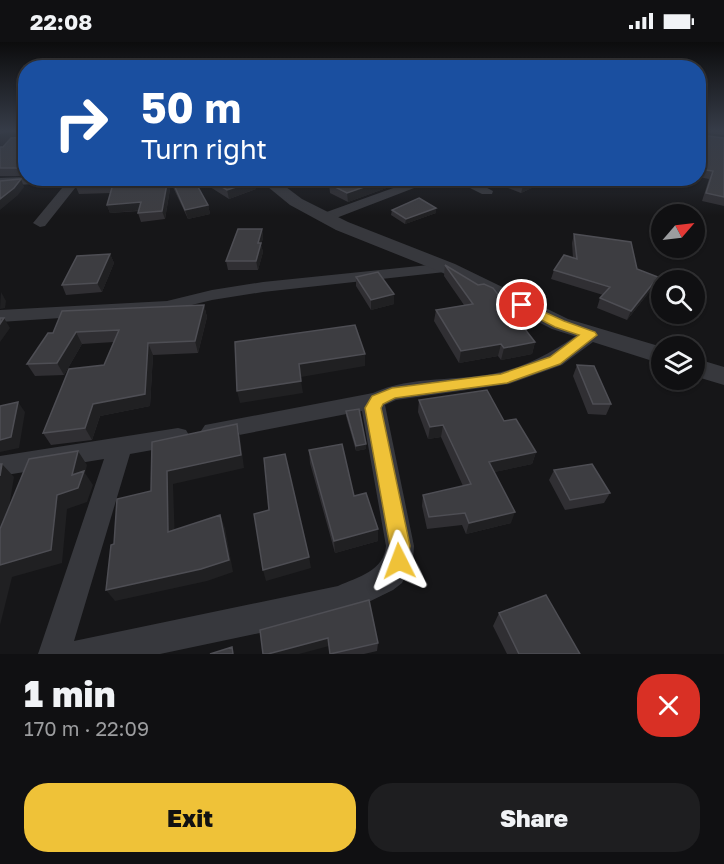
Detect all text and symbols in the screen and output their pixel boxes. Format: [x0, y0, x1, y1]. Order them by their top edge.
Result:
text: 22:08 [30, 8, 92, 35]
text: 50 m [141, 82, 241, 132]
icon: right [42, 84, 120, 162]
text: Turn right [141, 133, 267, 165]
north arrow [651, 204, 705, 258]
map controls [651, 204, 705, 390]
button: search [651, 270, 705, 324]
pin [496, 279, 547, 330]
icon: arrive [505, 288, 538, 321]
button: layers [651, 336, 705, 390]
position arrow [367, 529, 431, 593]
text: 1 min [24, 672, 115, 715]
button: close [637, 674, 700, 737]
text: 170 m · 22:09 [24, 716, 149, 740]
button: Exit [24, 783, 356, 852]
button: Share [368, 783, 700, 852]

